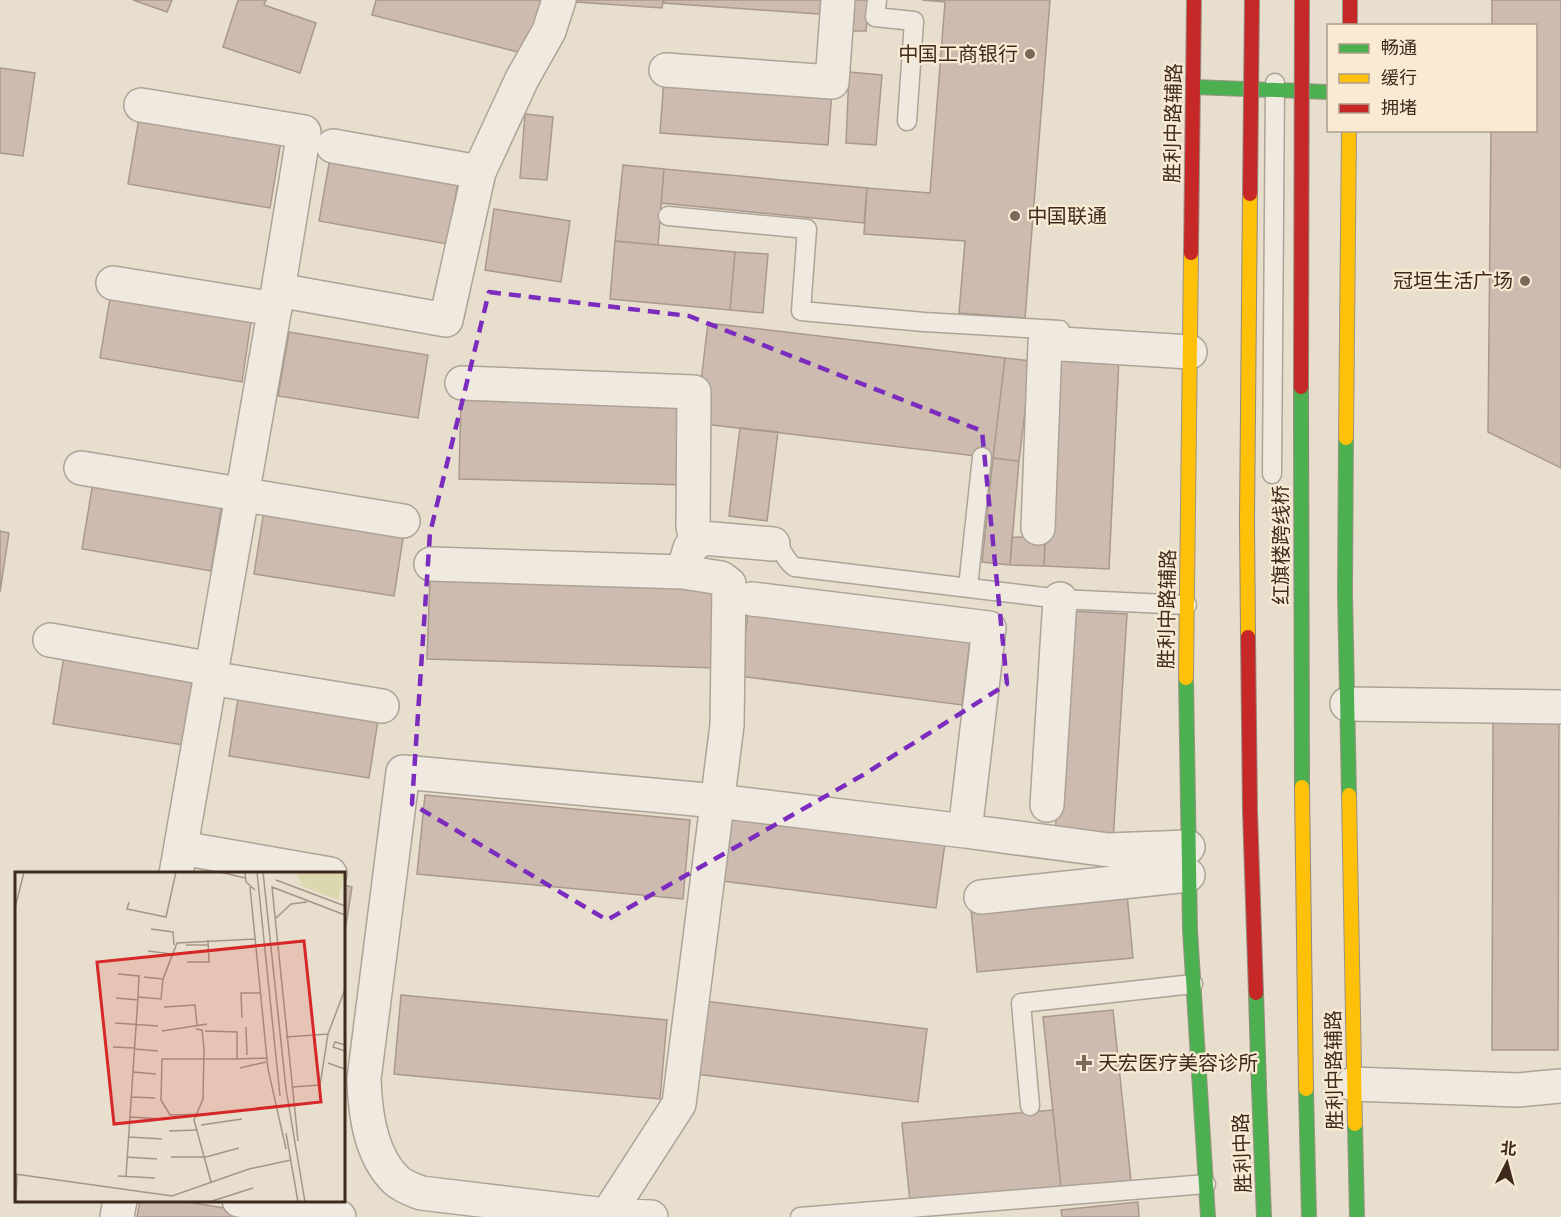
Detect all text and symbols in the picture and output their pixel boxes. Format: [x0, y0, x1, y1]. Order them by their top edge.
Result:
legend [1327, 24, 1537, 132]
text: 畅通 [1381, 37, 1417, 59]
place label: 中国工商银行 [898, 42, 1018, 66]
marker: 中国工商银行 [1023, 47, 1037, 61]
street label: 胜利中路辅路 [1160, 63, 1186, 183]
text: 缓行 [1381, 67, 1417, 89]
text: 拥堵 [1381, 97, 1417, 119]
place label: 中国联通 [1027, 204, 1107, 228]
marker: 中国联通 [1008, 209, 1022, 223]
place label: 冠垣生活广场 [1393, 269, 1513, 293]
marker: 冠垣生活广场 [1518, 274, 1532, 288]
street label: 红旗楼跨线桥 [1269, 485, 1293, 605]
street label: 胜利中路辅路 [1154, 549, 1180, 669]
inset map [15, 872, 345, 1202]
street label: 胜利中路辅路 [1321, 1010, 1347, 1130]
place label: 天宏医疗美容诊所 [1098, 1051, 1258, 1075]
marker: 天宏医疗美容诊所 [1075, 1054, 1093, 1072]
street label: 胜利中路 [1229, 1113, 1255, 1193]
north arrow [1477, 1133, 1537, 1193]
text: 北 [1500, 1138, 1517, 1159]

